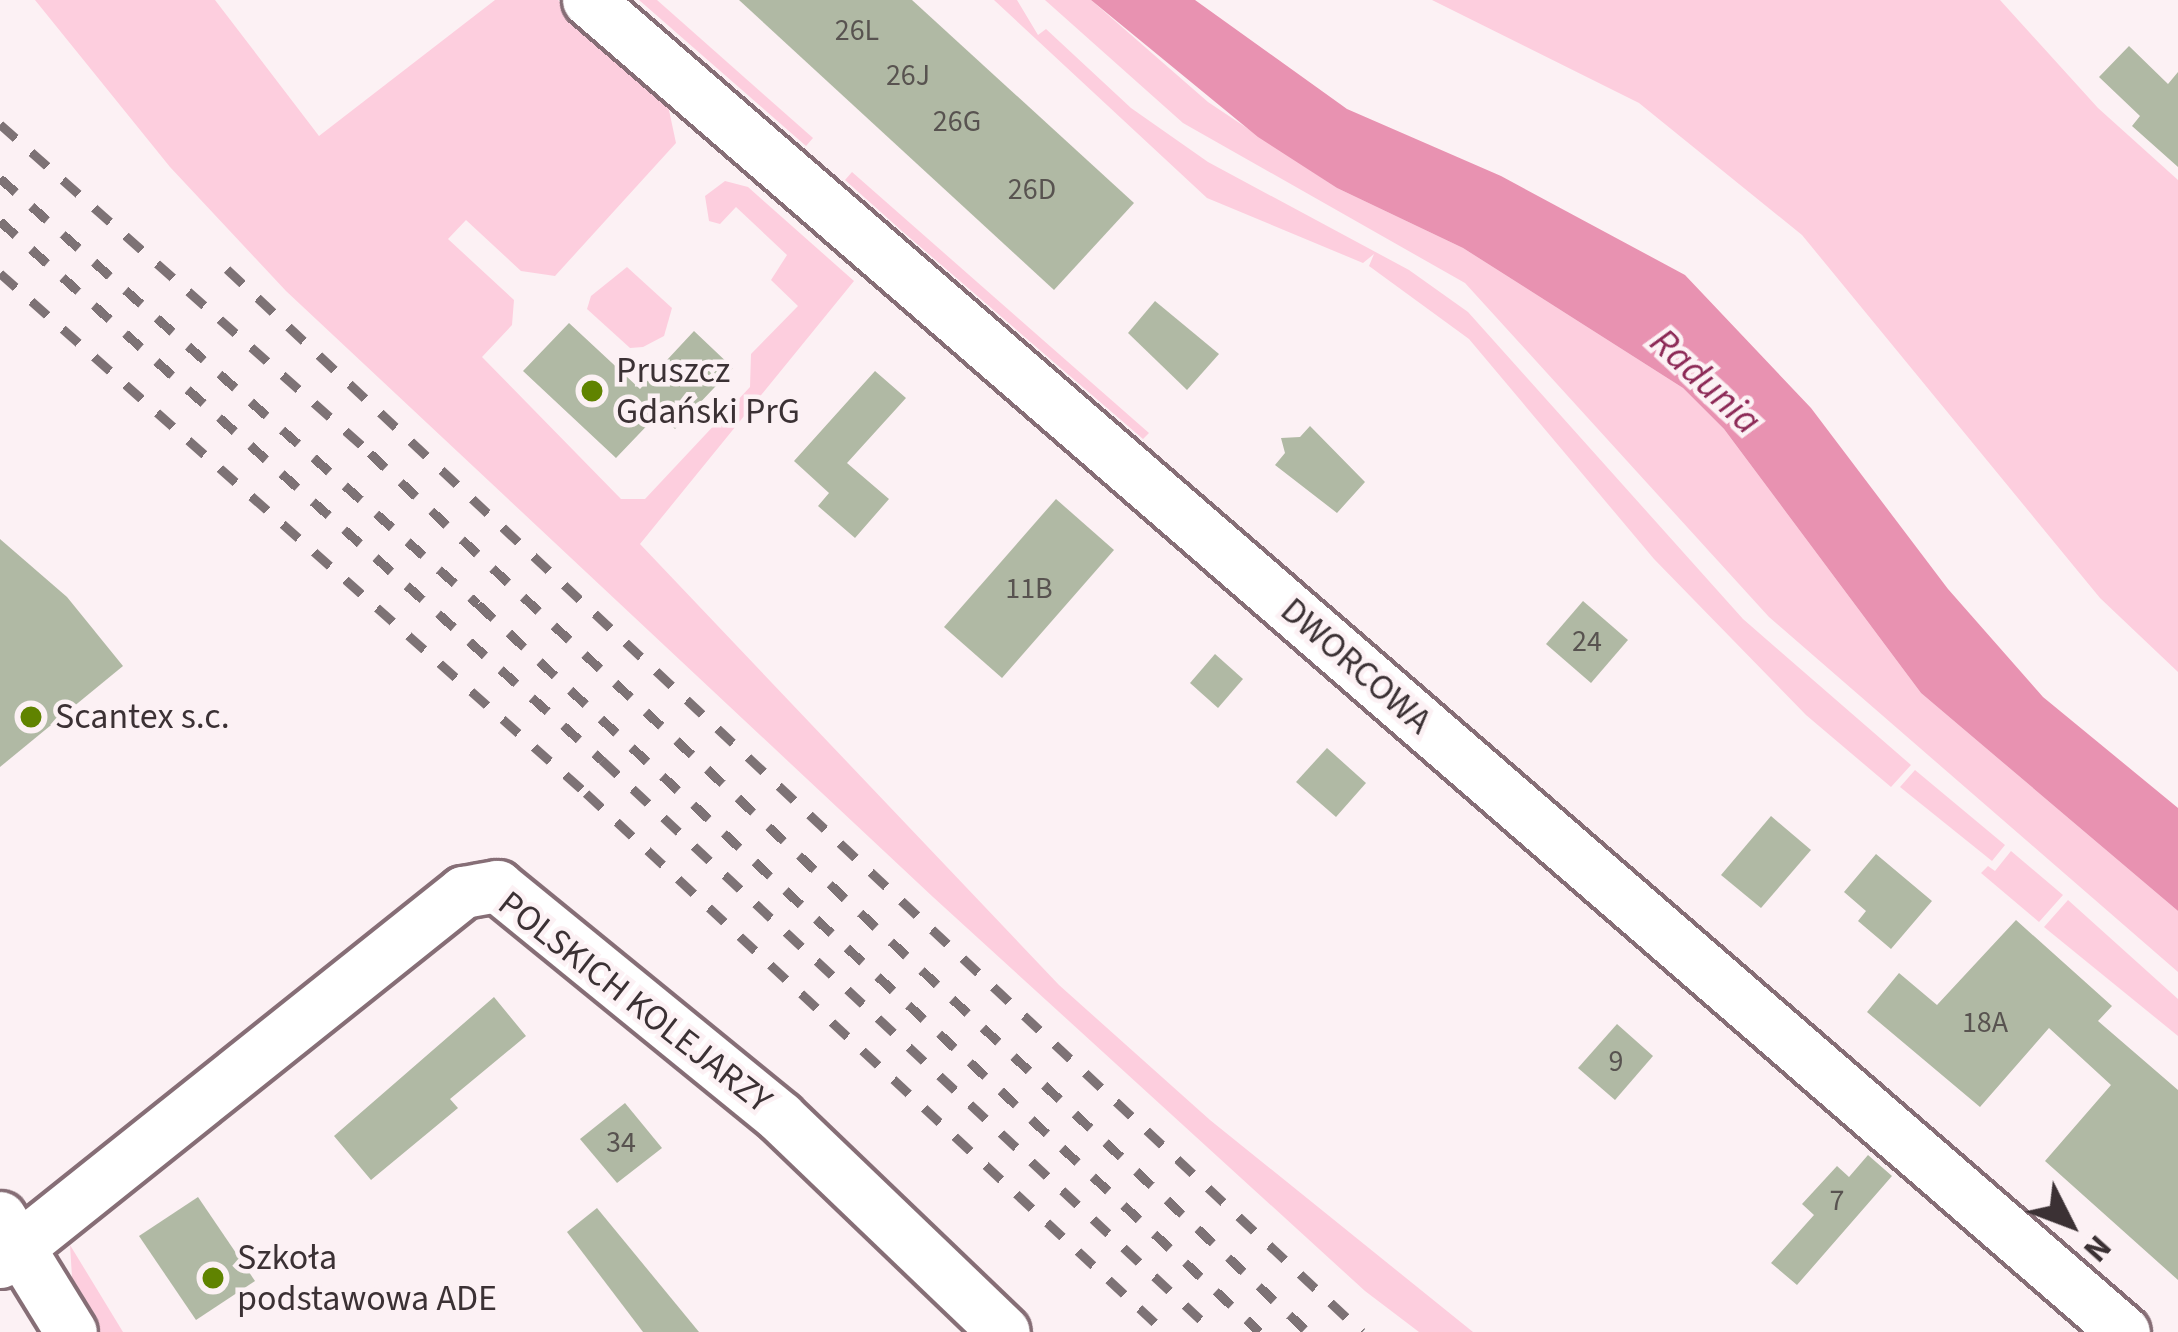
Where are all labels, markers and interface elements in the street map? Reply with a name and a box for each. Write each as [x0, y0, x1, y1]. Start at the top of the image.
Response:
house number: 26L [835, 13, 879, 49]
house number: 26J [886, 58, 930, 94]
house number: 26G [933, 104, 981, 140]
house number: 26D [1008, 172, 1056, 208]
water label: Radunia [1640, 319, 1770, 445]
place label: Pruszcz Gdański PrG [616, 348, 800, 433]
marker: Pruszcz Gdański PrG [579, 378, 605, 404]
house number: 11B [1005, 571, 1053, 607]
street label: DWORCOWA [1272, 589, 1440, 743]
house number: 24 [1572, 624, 1602, 660]
place label: Scantex s.c. [55, 695, 230, 739]
marker: Scantex s.c. [18, 704, 44, 730]
street label: POLSKICH KOLEJARZY [490, 882, 780, 1122]
house number: 18A [1962, 1005, 2008, 1041]
house number: 9 [1609, 1044, 1623, 1080]
house number: 34 [606, 1125, 636, 1161]
north arrow [2010, 1164, 2130, 1284]
house number: 7 [1830, 1183, 1844, 1219]
text: N [2072, 1225, 2122, 1272]
place label: Szkoła podstawowa ADE [237, 1235, 497, 1320]
marker: Szkoła podstawowa ADE [200, 1265, 226, 1291]

